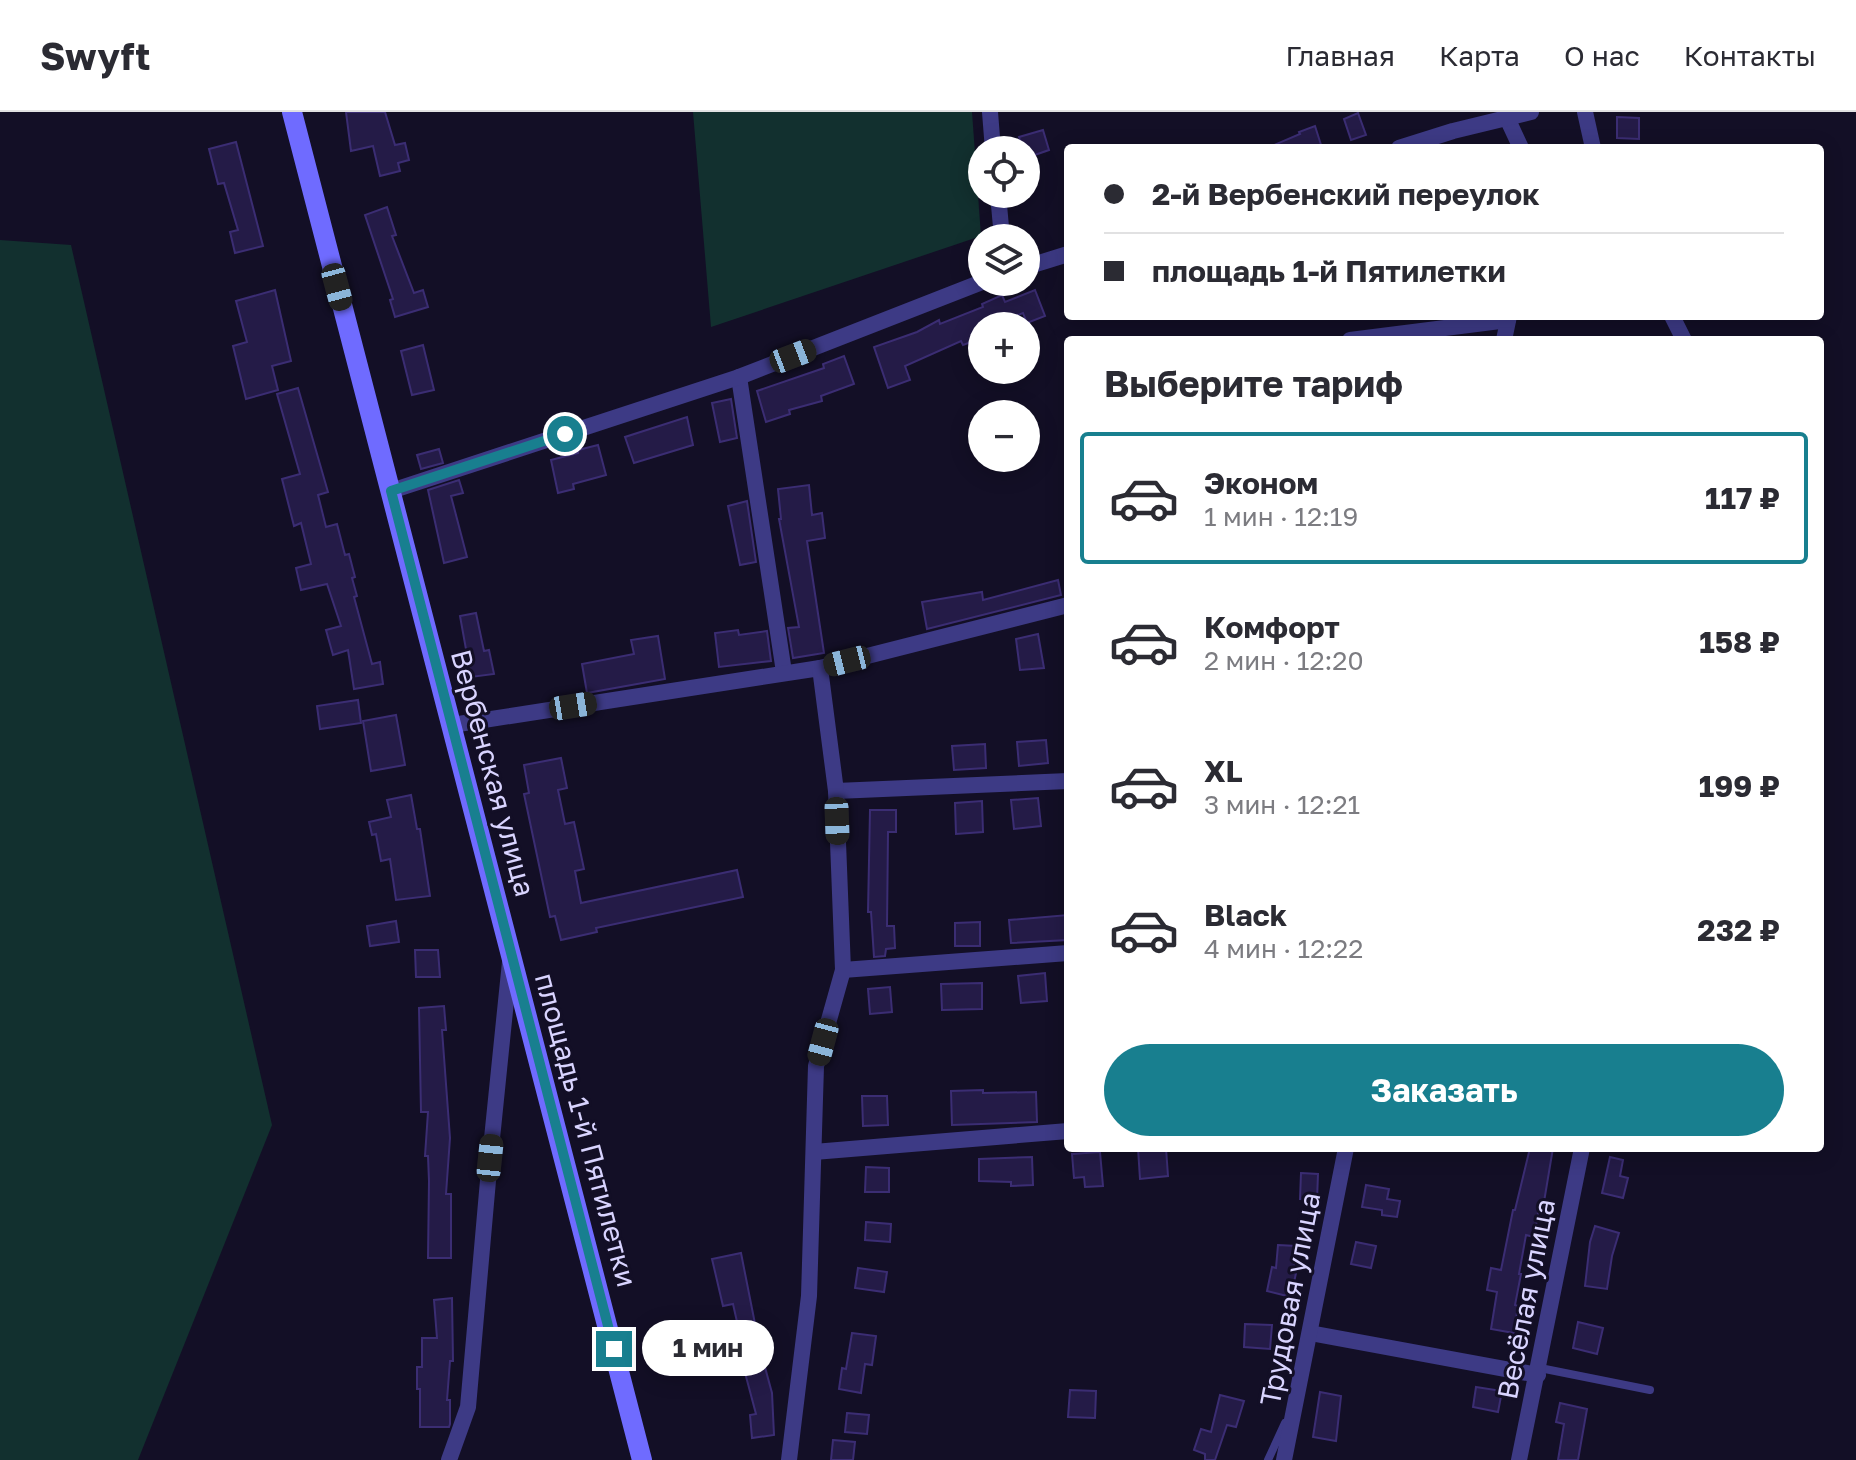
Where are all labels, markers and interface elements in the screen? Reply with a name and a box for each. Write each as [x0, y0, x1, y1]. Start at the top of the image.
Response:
text: Swyft [40, 33, 150, 78]
text: Главная [1285, 39, 1395, 72]
text: Карта [1439, 39, 1520, 72]
text: О нас [1564, 39, 1640, 72]
text: Контакты [1684, 39, 1816, 72]
map controls [968, 136, 1040, 472]
button: locate [968, 136, 1040, 208]
text: 2-й Вербенский переулок [1152, 176, 1540, 212]
button: layers [968, 224, 1040, 296]
text: площадь 1-й Пятилетки [1152, 253, 1506, 289]
car [319, 261, 355, 313]
button: + [968, 312, 1040, 384]
car [766, 336, 820, 376]
text: Выберите тариф [1104, 362, 1403, 405]
button: − [968, 400, 1040, 472]
route start [547, 416, 583, 452]
icon: car [1108, 462, 1180, 534]
text: Эконом [1204, 465, 1318, 501]
text: 117 ₽ [1705, 480, 1780, 516]
text: 1 мин · 12:19 [1204, 501, 1358, 532]
icon: car [1108, 606, 1180, 678]
text: Комфорт [1204, 609, 1340, 645]
text: 158 ₽ [1699, 624, 1780, 660]
car [821, 644, 873, 678]
text: 2 мин · 12:20 [1204, 645, 1364, 676]
street label: Вербенская улица [445, 646, 542, 900]
car [547, 690, 599, 722]
icon: car [1108, 750, 1180, 822]
text: XL [1204, 753, 1243, 789]
text: 199 ₽ [1699, 768, 1780, 804]
text: 3 мин · 12:21 [1204, 789, 1360, 820]
car [824, 797, 850, 845]
icon: car [1108, 894, 1180, 966]
text: Black [1204, 897, 1287, 933]
text: 232 ₽ [1697, 912, 1780, 948]
text: 4 мин · 12:22 [1204, 933, 1363, 964]
street label: площадь 1-й Пятилетки [529, 969, 644, 1290]
car [805, 1016, 841, 1068]
button: Заказать [1104, 1044, 1784, 1136]
car [476, 1133, 504, 1183]
street label: Трудовая улица [1253, 1189, 1326, 1408]
street label: Весёлая улица [1490, 1196, 1561, 1402]
callout: 1 мин [642, 1321, 774, 1377]
route end [596, 1331, 632, 1367]
text: 1 мин [673, 1332, 743, 1363]

